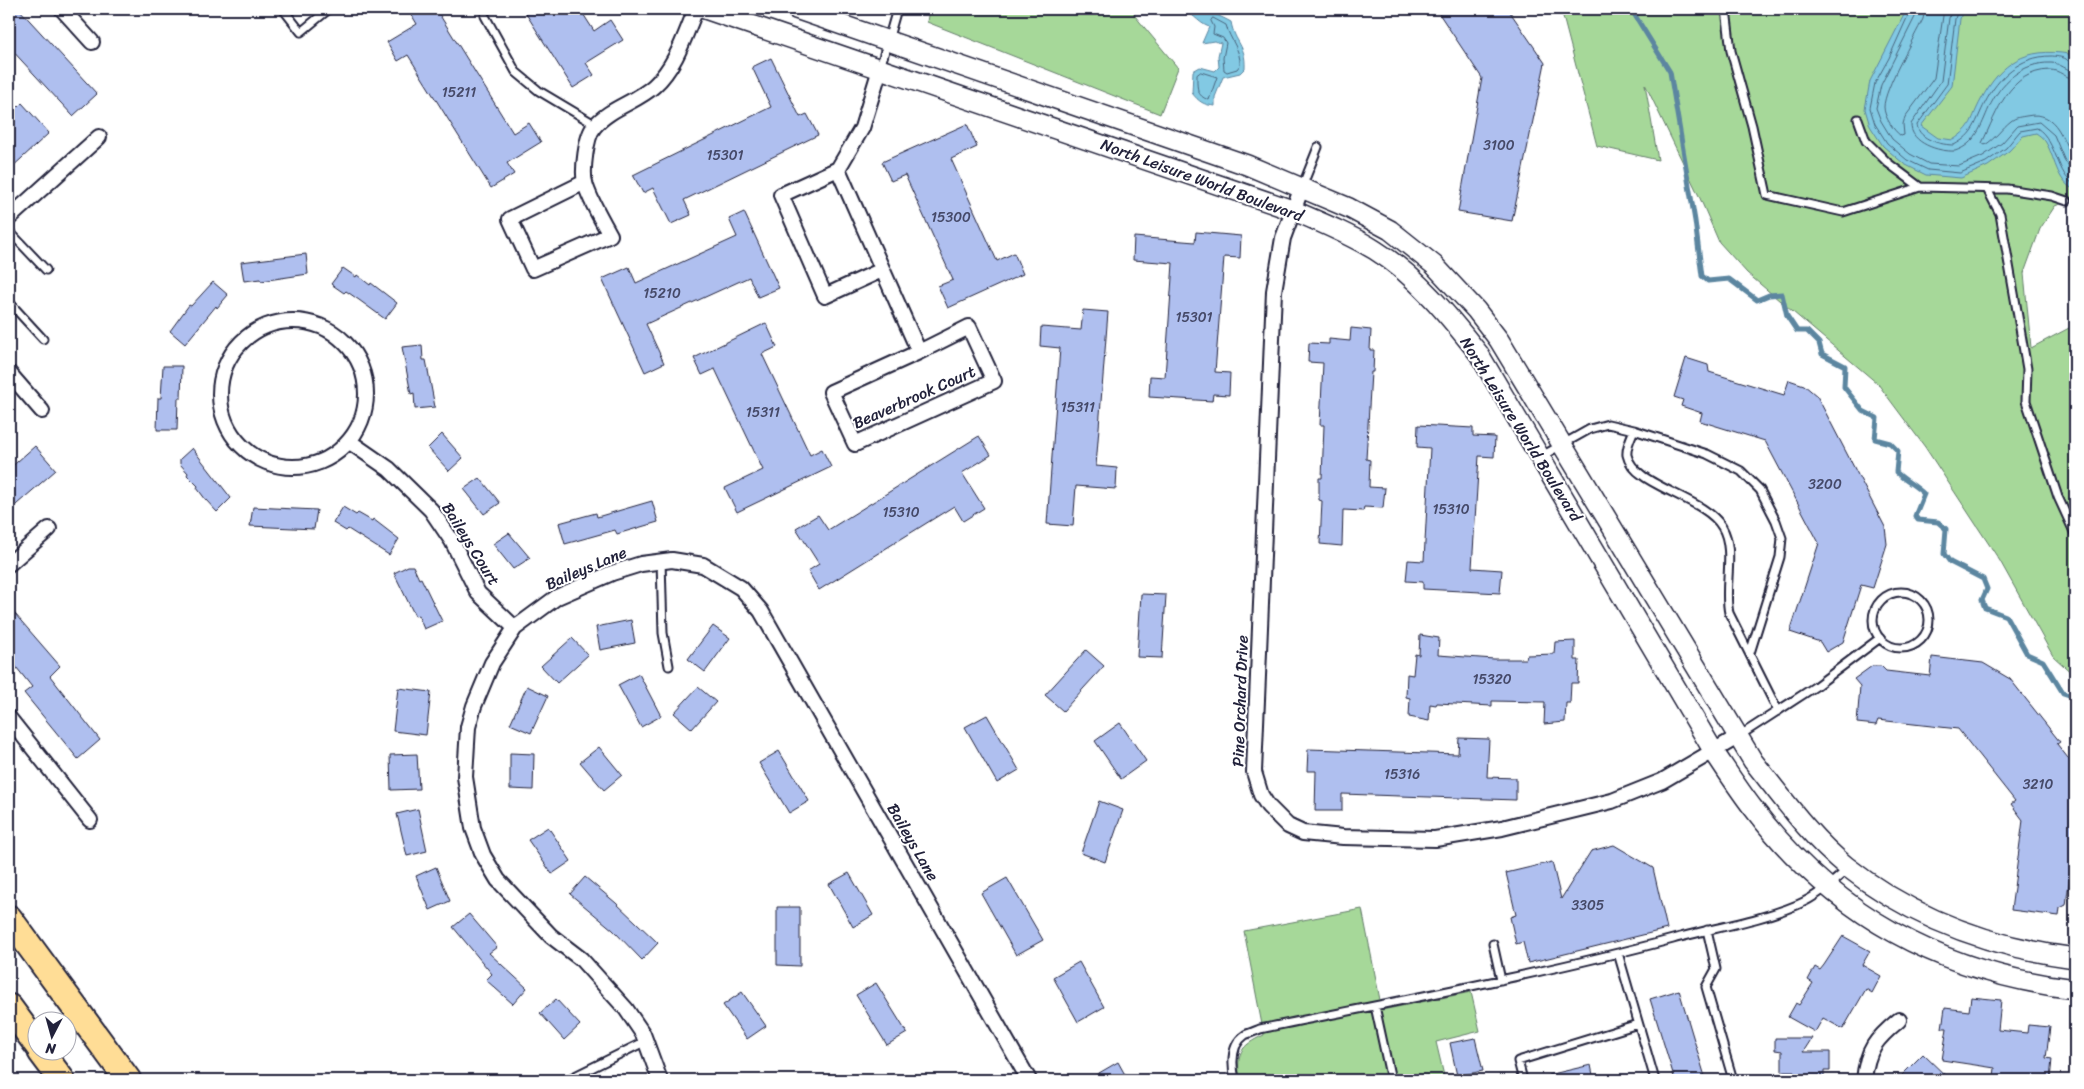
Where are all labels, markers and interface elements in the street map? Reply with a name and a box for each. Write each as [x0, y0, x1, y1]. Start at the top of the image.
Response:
house number: 15211 [442, 80, 476, 105]
street label: North Leisure World Boulevard [1097, 130, 1309, 231]
house number: 3100 [1483, 133, 1515, 158]
house number: 15301 [706, 143, 744, 168]
house number: 15300 [931, 205, 971, 230]
house number: 15210 [643, 281, 681, 306]
house number: 15301 [1175, 305, 1213, 330]
street label: North Leisure World Boulevard [1452, 331, 1591, 529]
street label: Beaverbrook Court [848, 357, 980, 437]
house number: 15311 [1061, 395, 1095, 420]
house number: 15311 [746, 400, 780, 425]
house number: 3200 [1808, 472, 1842, 497]
street label: Baileys Court [434, 496, 508, 592]
house number: 15310 [1432, 497, 1470, 522]
house number: 15310 [882, 500, 920, 525]
street label: Baileys Lane [541, 538, 631, 598]
street label: Pine Orchard Drive [1223, 635, 1257, 767]
house number: 15320 [1472, 667, 1512, 692]
house number: 15316 [1384, 762, 1420, 787]
house number: 3210 [2023, 772, 2053, 797]
street label: Baileys Lane [879, 797, 947, 887]
house number: 3305 [1572, 893, 1605, 918]
north arrow [28, 1012, 78, 1062]
text: N [44, 1035, 58, 1061]

